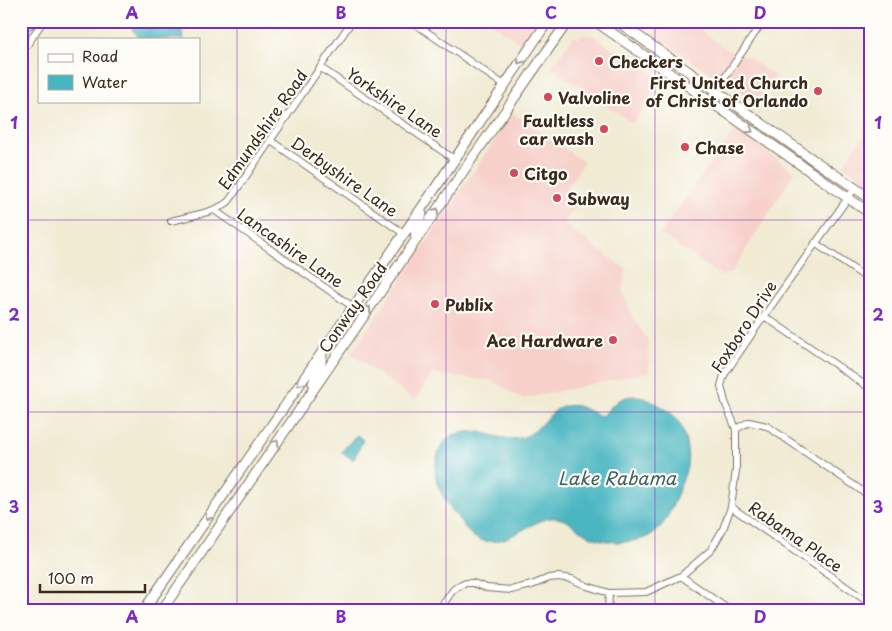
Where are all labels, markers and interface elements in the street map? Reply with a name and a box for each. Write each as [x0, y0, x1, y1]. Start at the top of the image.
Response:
text: A [126, 0, 139, 24]
text: B [336, 0, 347, 24]
text: C [545, 0, 557, 24]
text: D [754, 0, 766, 24]
legend [38, 38, 200, 102]
text: Road [82, 44, 118, 67]
place label: Checkers [609, 49, 683, 73]
marker: Checkers [593, 55, 605, 67]
one-way arrow [517, 56, 526, 65]
street label: Yorkshire Lane [342, 61, 448, 143]
street label: Edmundshire Road [212, 64, 312, 194]
text: Water [82, 70, 127, 93]
place label: First United Church of Christ of Orlando [646, 70, 808, 112]
place label: Valvoline [558, 85, 630, 109]
marker: First United Church of Christ of Orlando [812, 85, 824, 97]
marker: Valvoline [542, 91, 554, 103]
place label: Faultless car wash [520, 108, 594, 150]
text: 1 [10, 110, 18, 134]
text: 1 [874, 110, 882, 134]
marker: Faultless car wash [598, 123, 610, 135]
one-way arrow [744, 124, 754, 133]
street label: Derbyshire Lane [287, 130, 403, 222]
place label: Chase [695, 135, 744, 159]
marker: Chase [679, 141, 691, 153]
place label: Citgo [524, 161, 568, 185]
marker: Citgo [508, 167, 520, 179]
place label: Subway [567, 186, 630, 210]
marker: Subway [551, 192, 563, 204]
street label: Lancashire Lane [233, 201, 349, 293]
one-way arrow [429, 208, 439, 217]
street label: Conway Road [312, 257, 392, 357]
street label: Foxboro Drive [704, 275, 782, 377]
place label: Publix [445, 292, 493, 316]
marker: Publix [429, 298, 441, 310]
text: 2 [8, 302, 20, 326]
text: 2 [872, 302, 884, 326]
one-way arrow [362, 306, 371, 315]
place label: Ace Hardware [486, 328, 603, 352]
marker: Ace Hardware [607, 334, 619, 346]
one-way arrow [297, 377, 306, 387]
one-way arrow [270, 440, 279, 449]
water label: Lake Rabama [558, 464, 677, 491]
text: 3 [9, 494, 19, 518]
text: 3 [873, 494, 883, 518]
street label: Rabama Place [744, 495, 848, 577]
one-way arrow [205, 511, 214, 521]
scale bar [40, 561, 145, 593]
text: 100 m [48, 566, 94, 589]
text: A [126, 604, 139, 628]
text: B [336, 604, 347, 628]
text: C [545, 604, 557, 628]
text: D [754, 604, 766, 628]

